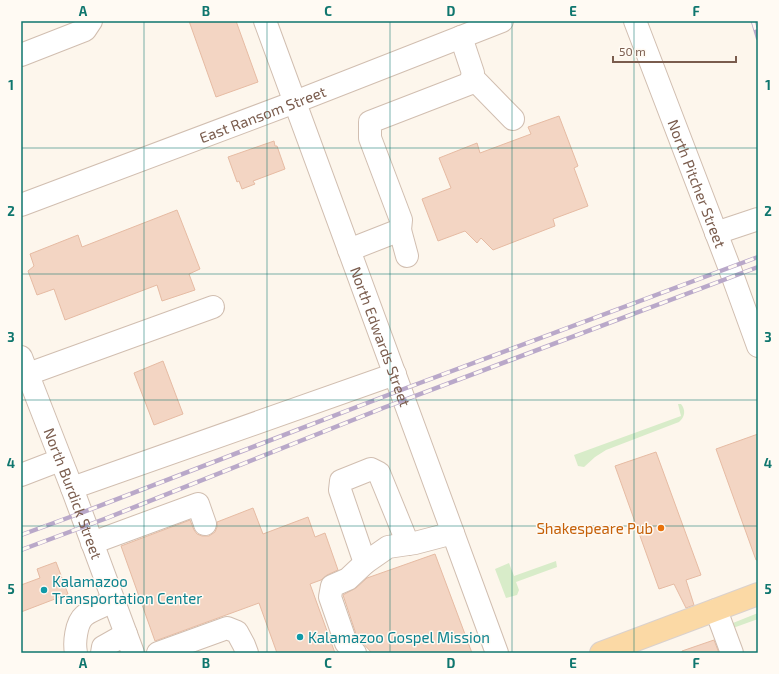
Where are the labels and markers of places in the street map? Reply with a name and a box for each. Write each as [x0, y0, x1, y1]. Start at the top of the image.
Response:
place label: Shakespeare Pub [536, 519, 653, 537]
marker: Shakespeare Pub [656, 523, 666, 533]
place label: Kalamazoo Transportation Center [52, 572, 202, 607]
marker: Kalamazoo Transportation Center [39, 585, 49, 595]
place label: Kalamazoo Gospel Mission [308, 628, 490, 646]
marker: Kalamazoo Gospel Mission [295, 632, 305, 642]

